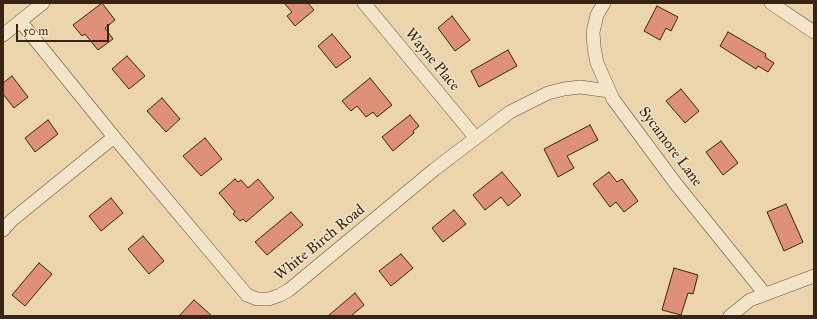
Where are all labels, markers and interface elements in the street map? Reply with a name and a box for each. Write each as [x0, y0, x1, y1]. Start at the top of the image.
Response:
scale bar [18, 16, 111, 42]
text: 50 m [23, 24, 48, 38]
street label: Wayne Place [401, 25, 463, 95]
street label: Sycamore Lane [634, 104, 706, 190]
street label: White Birch Road [271, 201, 369, 285]

